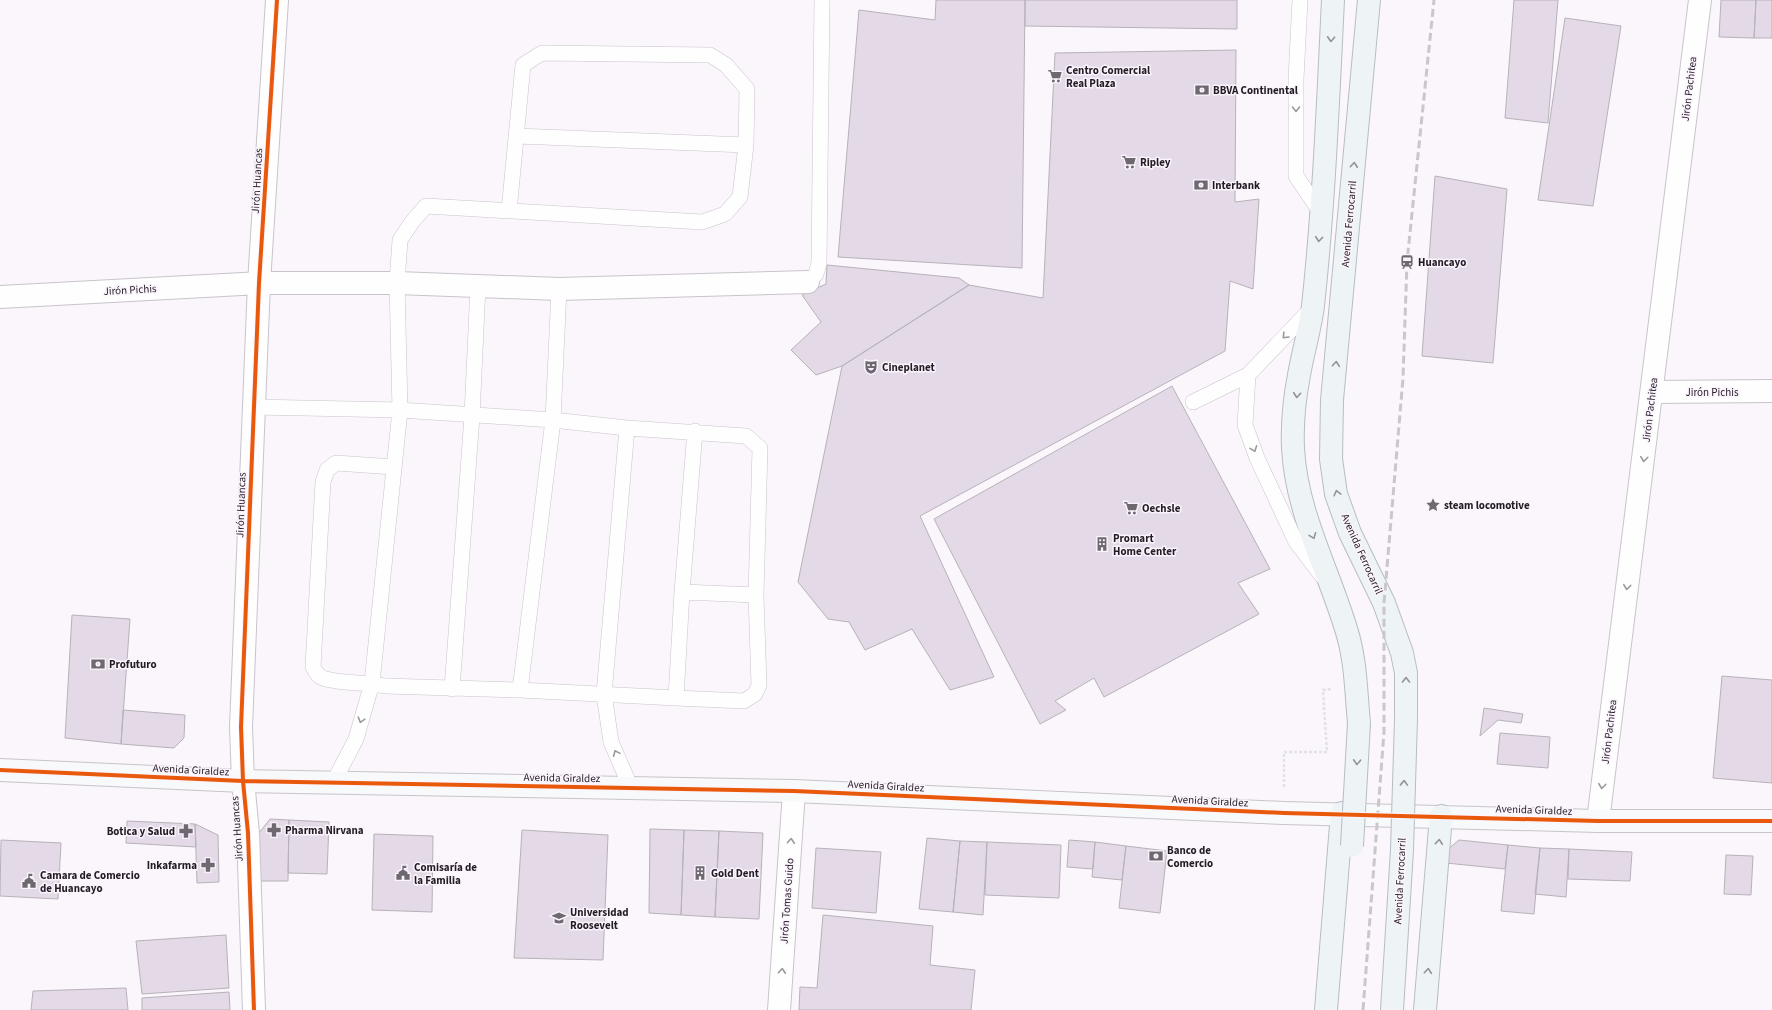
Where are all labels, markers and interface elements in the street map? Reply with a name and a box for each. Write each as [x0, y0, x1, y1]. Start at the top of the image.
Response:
one-way arrow [1327, 36, 1335, 42]
street label: Jirón Pachitea [1678, 56, 1700, 122]
place label: Centro Comercial Real Plaza [1066, 63, 1151, 91]
supermarket icon: Centro Comercial Real Plaza [1047, 68, 1063, 84]
bank icon: BBVA Continental [1194, 82, 1210, 98]
place label: BBVA Continental [1213, 83, 1299, 98]
one-way arrow [1292, 106, 1300, 112]
street label: Jirón Huancas [248, 147, 266, 214]
supermarket icon: Ripley [1121, 154, 1137, 170]
place label: Ripley [1140, 155, 1171, 170]
one-way arrow [1349, 162, 1358, 168]
bank icon: Interbank [1193, 177, 1209, 193]
place label: Interbank [1212, 178, 1260, 193]
street label: Avenida Ferrocarril [1338, 180, 1360, 268]
one-way arrow [1315, 236, 1324, 242]
station icon: Huancayo [1399, 254, 1415, 270]
place label: Huancayo [1418, 255, 1466, 270]
street label: Jirón Pichis [103, 281, 157, 299]
one-way arrow [1282, 331, 1290, 339]
theatre icon: Cineplanet [863, 359, 879, 375]
place label: Cineplanet [882, 360, 936, 375]
one-way arrow [1331, 361, 1340, 367]
street label: Jirón Pachitea [1639, 377, 1661, 443]
street label: Jirón Pichis [1685, 385, 1739, 400]
one-way arrow [1292, 392, 1301, 398]
one-way arrow [1250, 446, 1258, 453]
one-way arrow [1639, 455, 1648, 462]
street label: Jirón Huancas [232, 472, 250, 538]
one-way arrow [1333, 490, 1341, 497]
place icon: steam locomotive [1425, 497, 1441, 513]
place label: steam locomotive [1444, 498, 1530, 513]
supermarket icon: Oechsle [1123, 500, 1139, 516]
place label: Oechsle [1142, 501, 1181, 516]
street label: Avenida Ferrocarril [1337, 511, 1387, 597]
place label: Promart Home Center [1113, 531, 1177, 559]
one-way arrow [1309, 532, 1317, 539]
building icon: Promart Home Center [1094, 536, 1110, 552]
one-way arrow [1623, 584, 1632, 591]
bank icon: Profuturo [90, 656, 106, 672]
place label: Profuturo [109, 657, 157, 672]
one-way arrow [1402, 677, 1410, 683]
street label: Jirón Pachitea [1598, 699, 1620, 765]
one-way arrow [357, 717, 366, 724]
one-way arrow [612, 749, 620, 756]
one-way arrow [1352, 759, 1361, 765]
street label: Avenida Giraldez [152, 761, 230, 780]
street label: Avenida Giraldez [524, 770, 601, 786]
street label: Avenida Giraldez [847, 777, 925, 796]
one-way arrow [1400, 780, 1409, 786]
one-way arrow [1598, 783, 1607, 789]
street label: Avenida Giraldez [1171, 792, 1249, 811]
street label: Jirón Huancas [227, 795, 247, 862]
street label: Avenida Giraldez [1495, 801, 1573, 819]
pharmacy icon: Pharma Nirvana [266, 822, 282, 838]
pharmacy icon: Botica y Salud [178, 823, 194, 839]
place label: Pharma Nirvana [285, 823, 364, 838]
place label: Botica y Salud [107, 824, 175, 839]
street label: Avenida Ferrocarril [1390, 837, 1410, 925]
one-way arrow [786, 838, 795, 844]
one-way arrow [1434, 839, 1443, 845]
place label: Banco de Comercio [1167, 843, 1213, 871]
bank icon: Banco de Comercio [1148, 848, 1164, 864]
pharmacy icon: Inkafarma [200, 857, 216, 873]
place label: Inkafarma [147, 858, 197, 873]
street label: Jirón Tomas Guido [777, 858, 797, 944]
place label: Comisaría de la Familia [414, 860, 477, 888]
public building icon: Comisaría de la Familia [395, 865, 411, 881]
building icon: Gold Dent [692, 865, 708, 881]
place label: Gold Dent [711, 866, 760, 881]
place label: Camara de Comercio de Huancayo [40, 868, 140, 896]
public building icon: Camara de Comercio de Huancayo [21, 873, 37, 889]
place label: Universidad Roosevelt [570, 905, 629, 933]
school or university icon: Universidad Roosevelt [551, 910, 567, 926]
one-way arrow [778, 968, 787, 974]
one-way arrow [1423, 968, 1432, 974]

